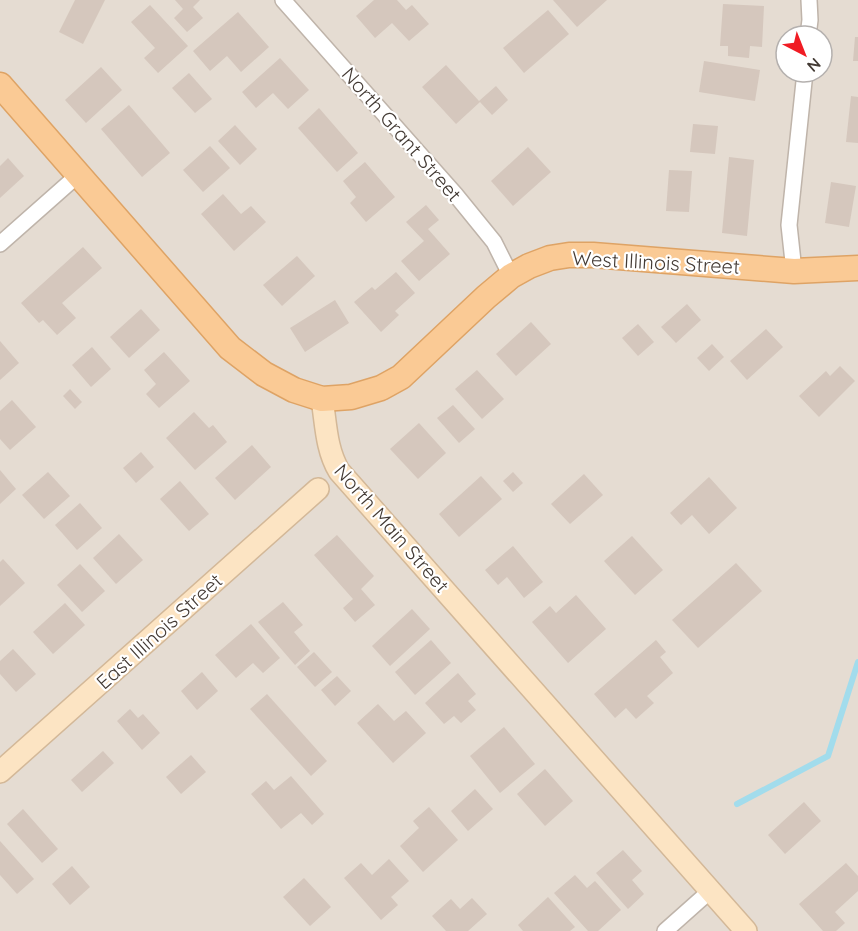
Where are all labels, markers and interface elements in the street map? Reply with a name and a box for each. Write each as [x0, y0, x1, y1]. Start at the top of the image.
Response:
north arrow [774, 24, 834, 84]
text: N [803, 54, 825, 77]
street label: North Grant Street [337, 62, 467, 206]
street label: West Illinois Street [572, 245, 741, 279]
street label: North Main Street [329, 458, 455, 598]
street label: East Illinois Street [91, 568, 227, 694]

